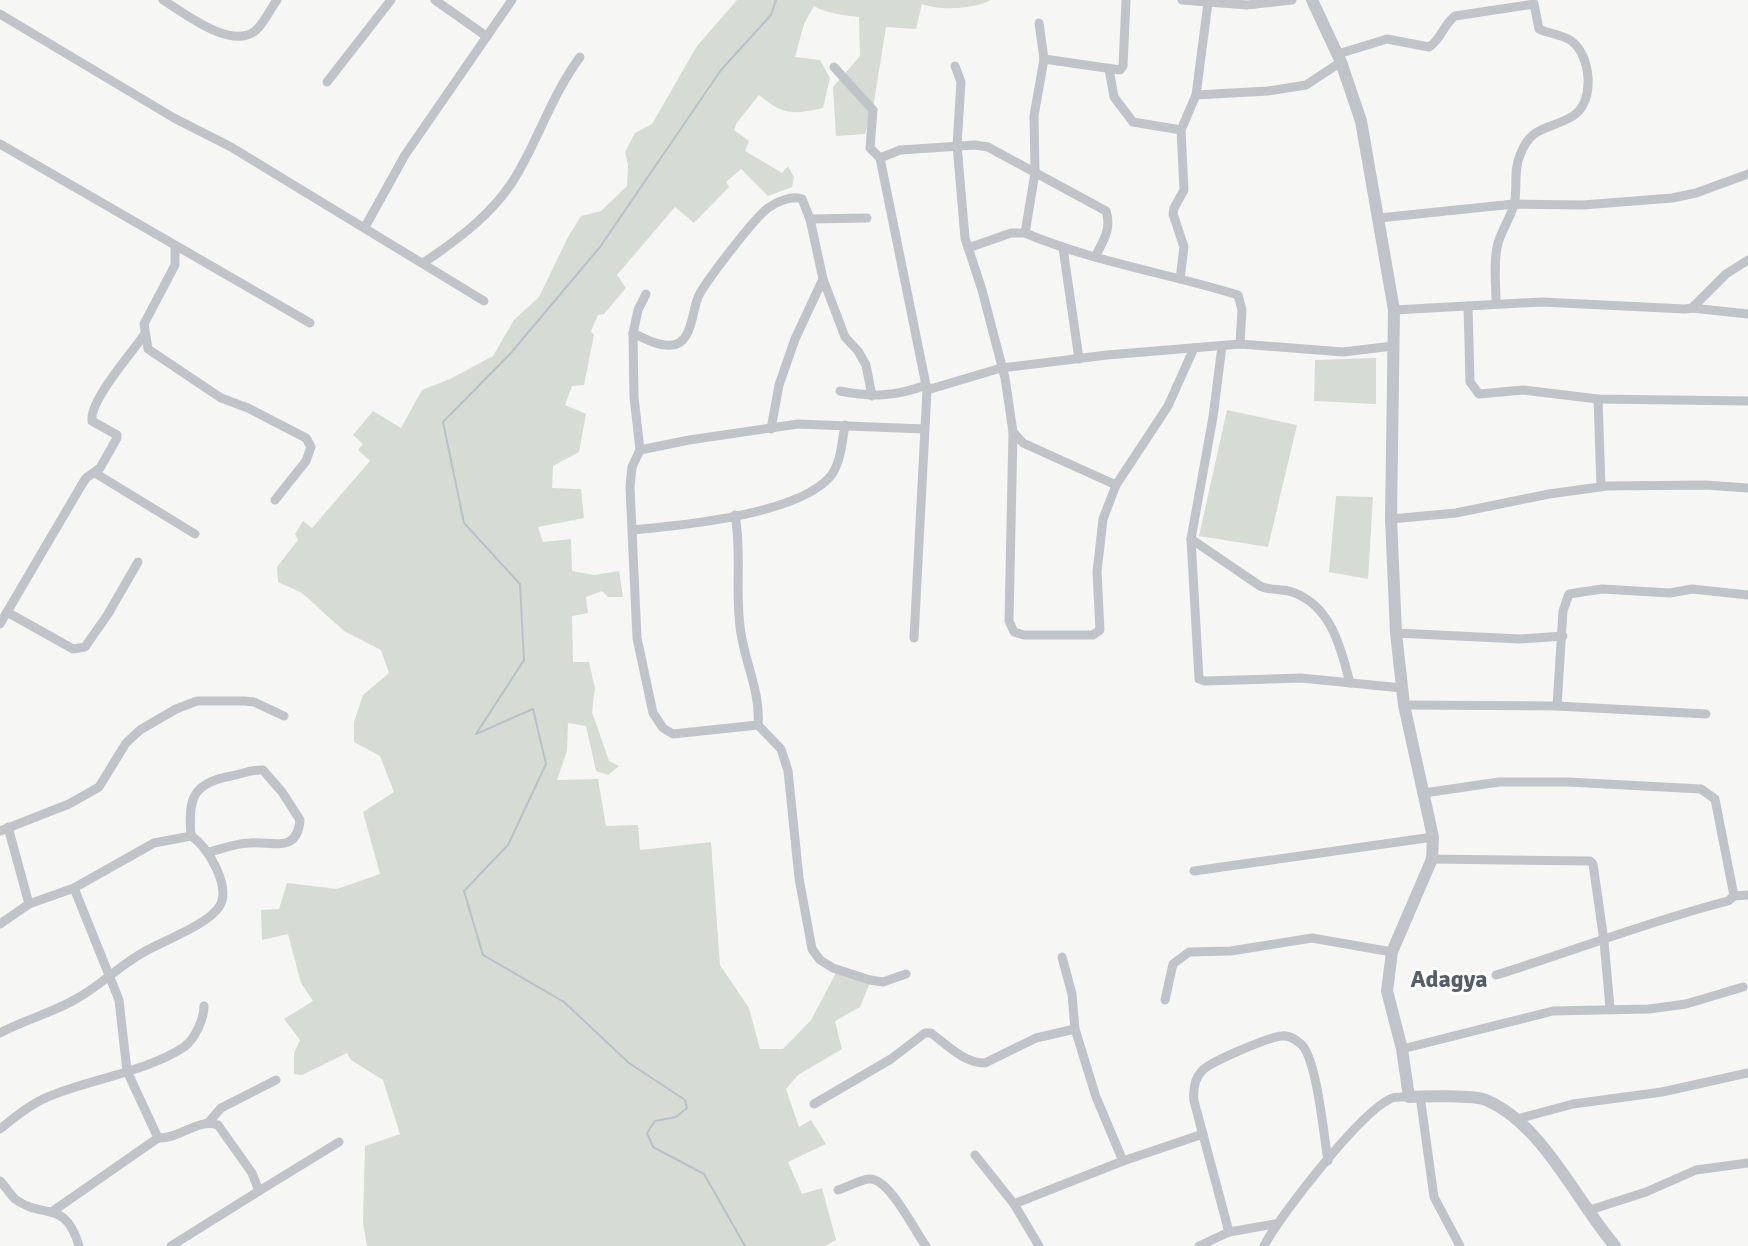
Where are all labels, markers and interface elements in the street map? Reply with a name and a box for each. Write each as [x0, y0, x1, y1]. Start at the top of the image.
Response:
district label: Adagya [1410, 964, 1488, 994]

